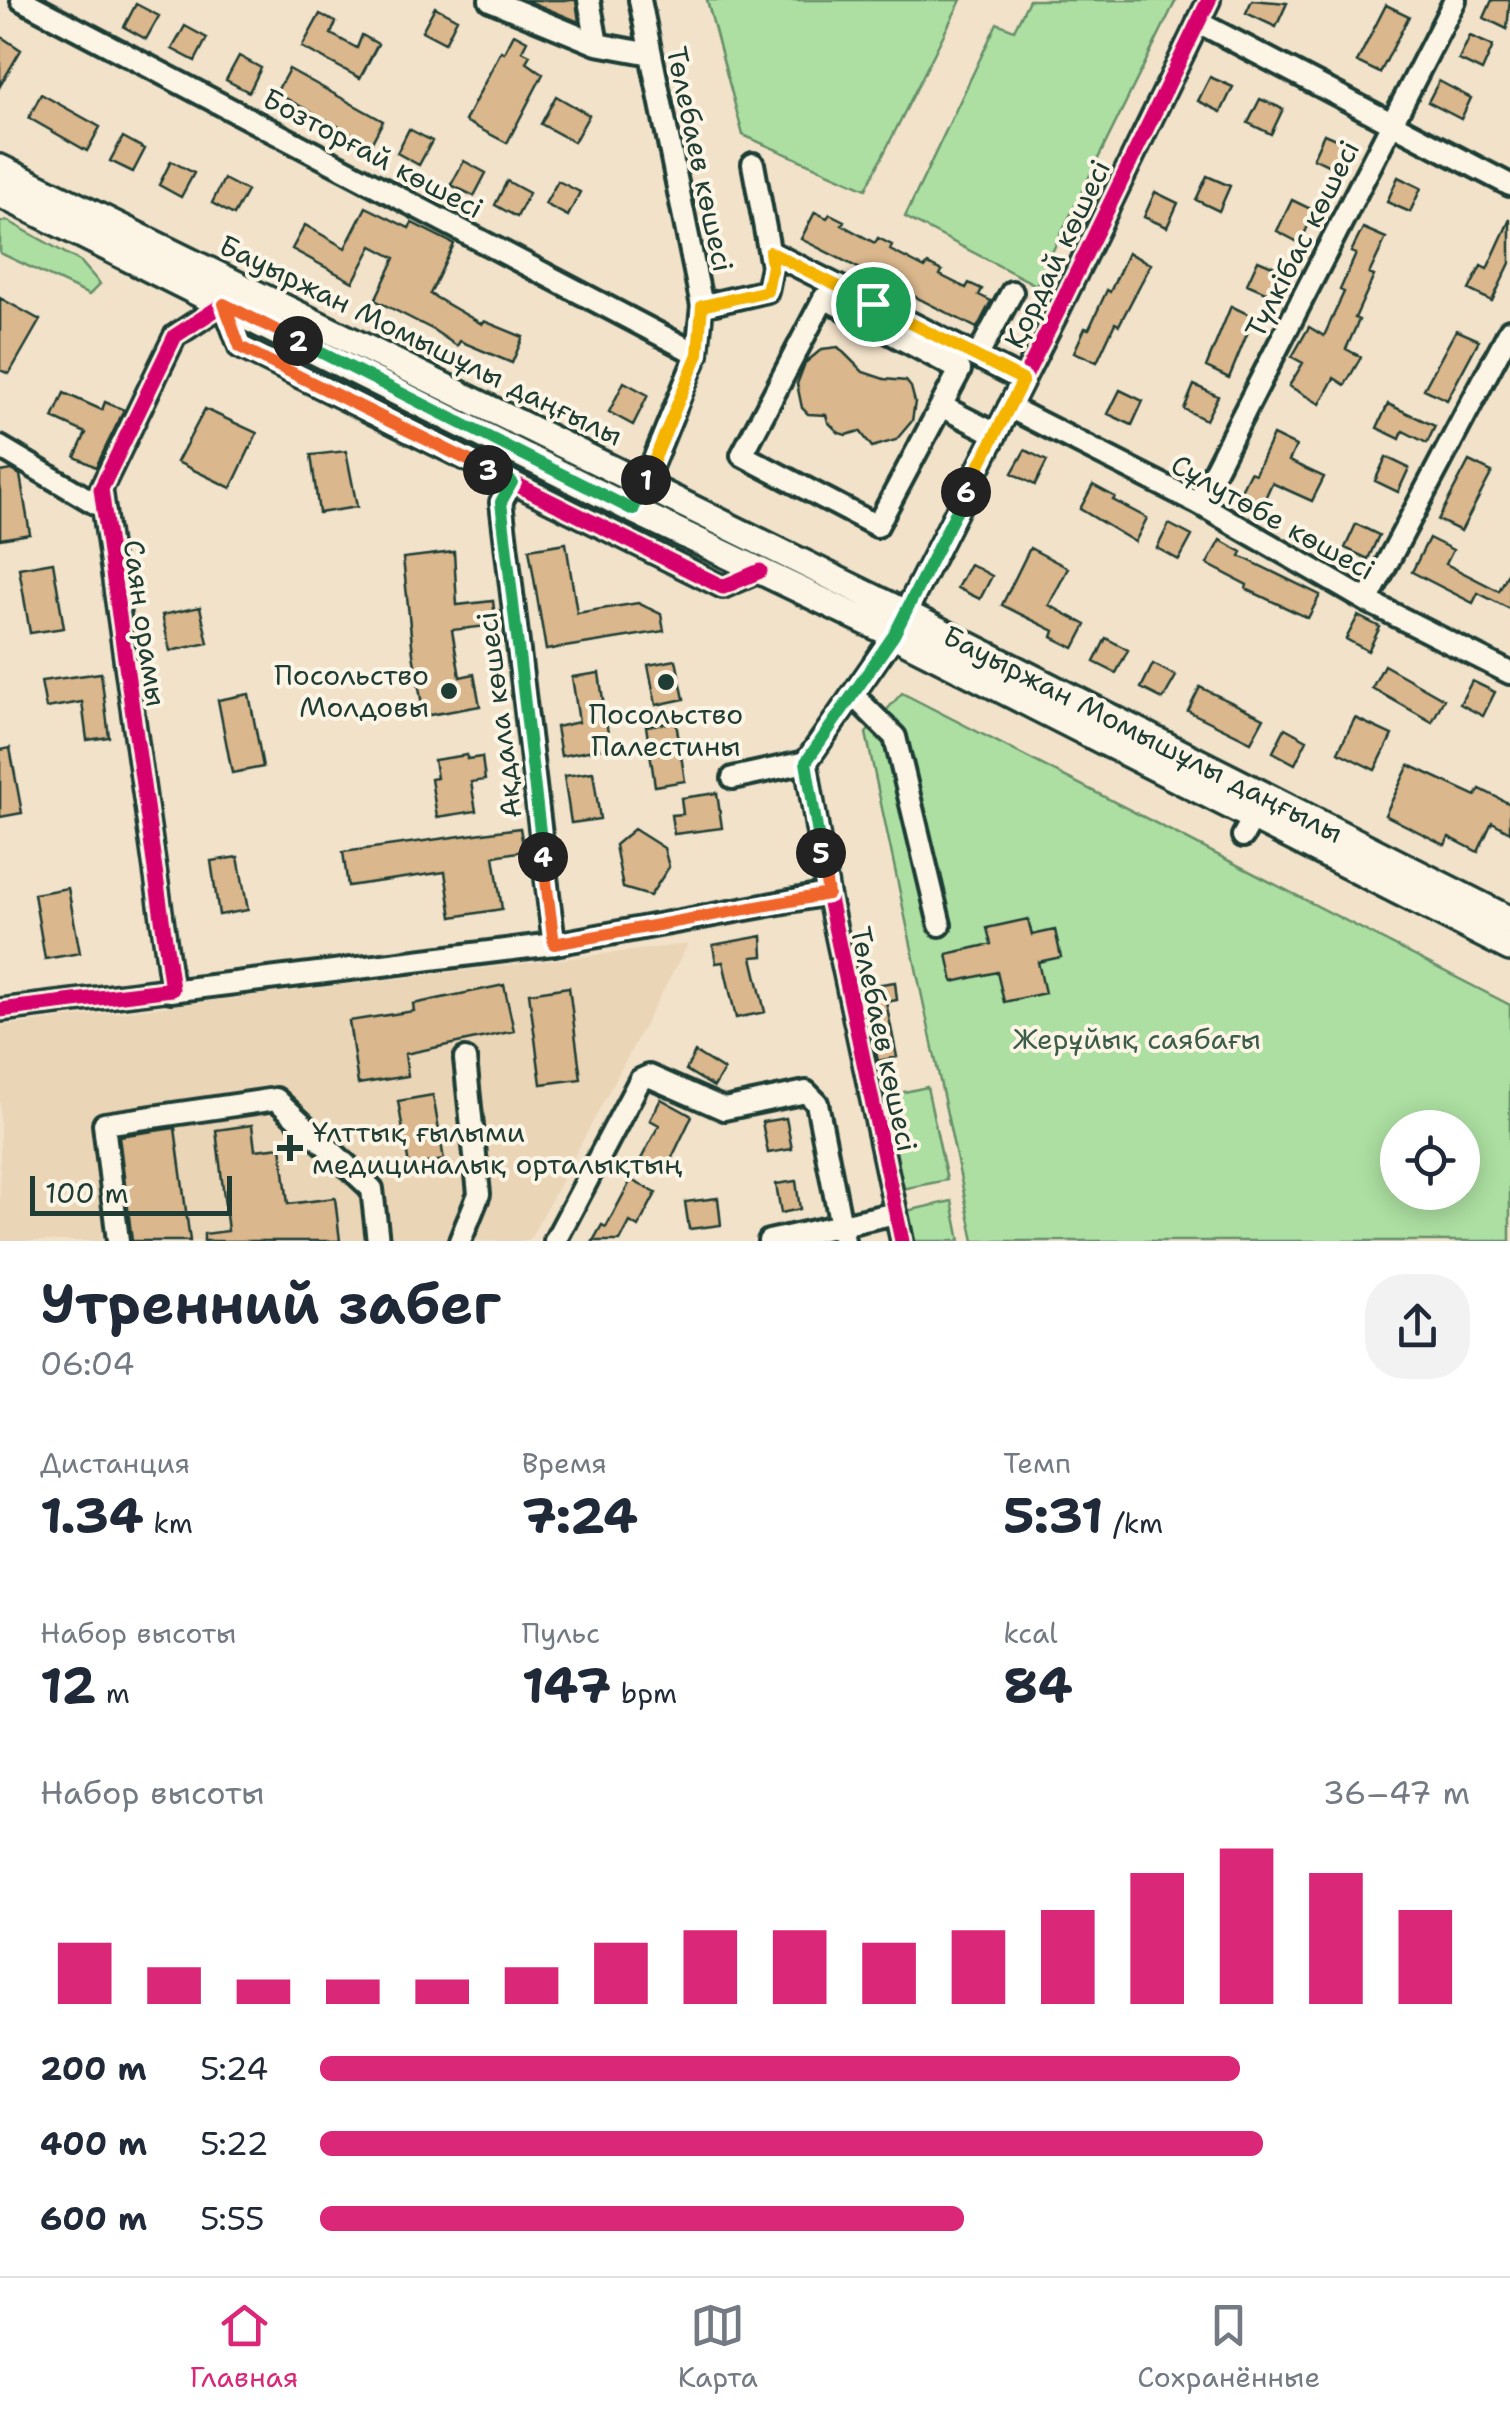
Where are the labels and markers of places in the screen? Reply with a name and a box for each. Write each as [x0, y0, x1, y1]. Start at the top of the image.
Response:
pin [831, 262, 916, 347]
pin: 2 [273, 316, 323, 366]
pin: 3 [463, 445, 513, 495]
pin: 1 [621, 455, 671, 505]
pin: 6 [941, 467, 991, 517]
place label: Посольство Молдовы [274, 656, 429, 726]
marker: Посольство Палестины [655, 671, 677, 693]
marker: Посольство Молдовы [438, 680, 460, 702]
place label: Посольство Палестины [589, 695, 743, 765]
pin: 5 [796, 828, 846, 878]
pin: 4 [518, 832, 568, 882]
place label: Ұлттық ғылыми медициналық орталықтың [312, 1113, 682, 1183]
marker: Ұлттық ғылыми медициналық орталықтың [277, 1135, 303, 1161]

